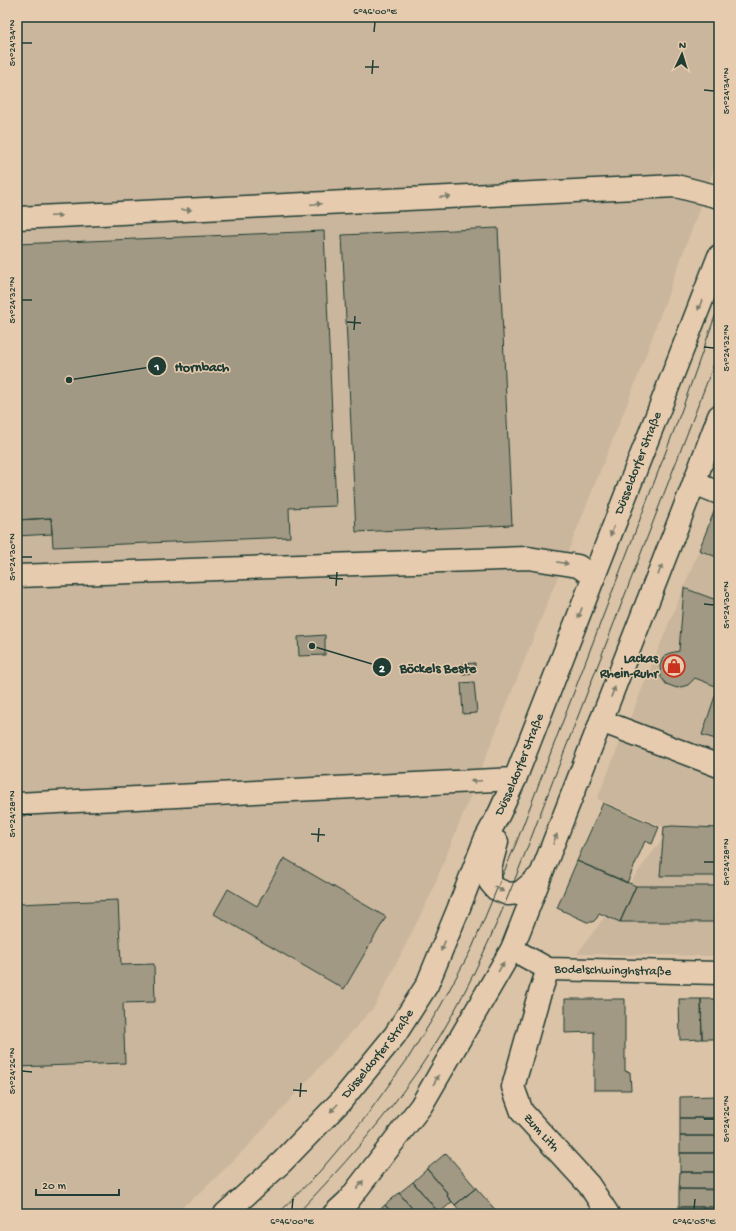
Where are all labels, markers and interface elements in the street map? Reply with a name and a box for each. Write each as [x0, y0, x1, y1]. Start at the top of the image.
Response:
text: 6°46'00"E [353, 6, 398, 18]
text: 51°24'34"N [7, 19, 19, 66]
north arrow [662, 34, 702, 74]
text: N [679, 40, 687, 52]
text: 51°24'34"N [721, 67, 733, 114]
one-way arrow [439, 194, 452, 201]
one-way arrow [310, 200, 322, 207]
one-way arrow [180, 207, 193, 213]
one-way arrow [50, 213, 62, 220]
text: 51°24'32"N [7, 276, 19, 323]
one-way arrow [696, 300, 702, 312]
text: 51°24'32"N [721, 324, 733, 371]
callout: Hornbach [147, 353, 237, 379]
text: Hornbach [175, 360, 230, 377]
text: 1 [154, 361, 160, 375]
street label: Düsseldorfer Straße [611, 409, 665, 517]
one-way arrow [609, 525, 615, 537]
text: 51°24'30"N [7, 533, 19, 581]
one-way arrow [557, 560, 569, 566]
one-way arrow [657, 565, 663, 576]
text: 51°24'30"N [721, 581, 733, 629]
one-way arrow [577, 608, 583, 620]
place label: Lackas Rhein-Ruhr [599, 652, 659, 682]
shop icon: Lackas Rhein-Ruhr [661, 653, 687, 679]
callout: Böckels Beste [372, 654, 485, 680]
text: Böckels Beste [399, 661, 477, 678]
text: 2 [379, 663, 385, 677]
one-way arrow [610, 685, 616, 697]
street label: Düsseldorfer Straße [491, 711, 547, 819]
one-way arrow [470, 778, 482, 785]
text: 51°24'28"N [7, 790, 19, 838]
one-way arrow [553, 832, 559, 844]
text: 51°24'28"N [721, 838, 733, 886]
one-way arrow [493, 886, 505, 893]
one-way arrow [440, 940, 446, 951]
one-way arrow [498, 962, 505, 973]
street label: Bodelschwinghstraße [553, 962, 672, 979]
street label: Düsseldorfer Straße [338, 1006, 417, 1102]
text: 51°24'26"N [7, 1047, 19, 1094]
one-way arrow [432, 1074, 439, 1086]
text: 51°24'26"N [721, 1095, 733, 1142]
one-way arrow [329, 1103, 339, 1113]
street label: Zum Lith [520, 1111, 562, 1155]
scale bar [36, 1171, 119, 1197]
text: 20 m [42, 1180, 67, 1194]
one-way arrow [356, 1180, 364, 1191]
text: 6°46'00"E [270, 1216, 315, 1228]
text: 6°46'05"E [672, 1216, 716, 1228]

